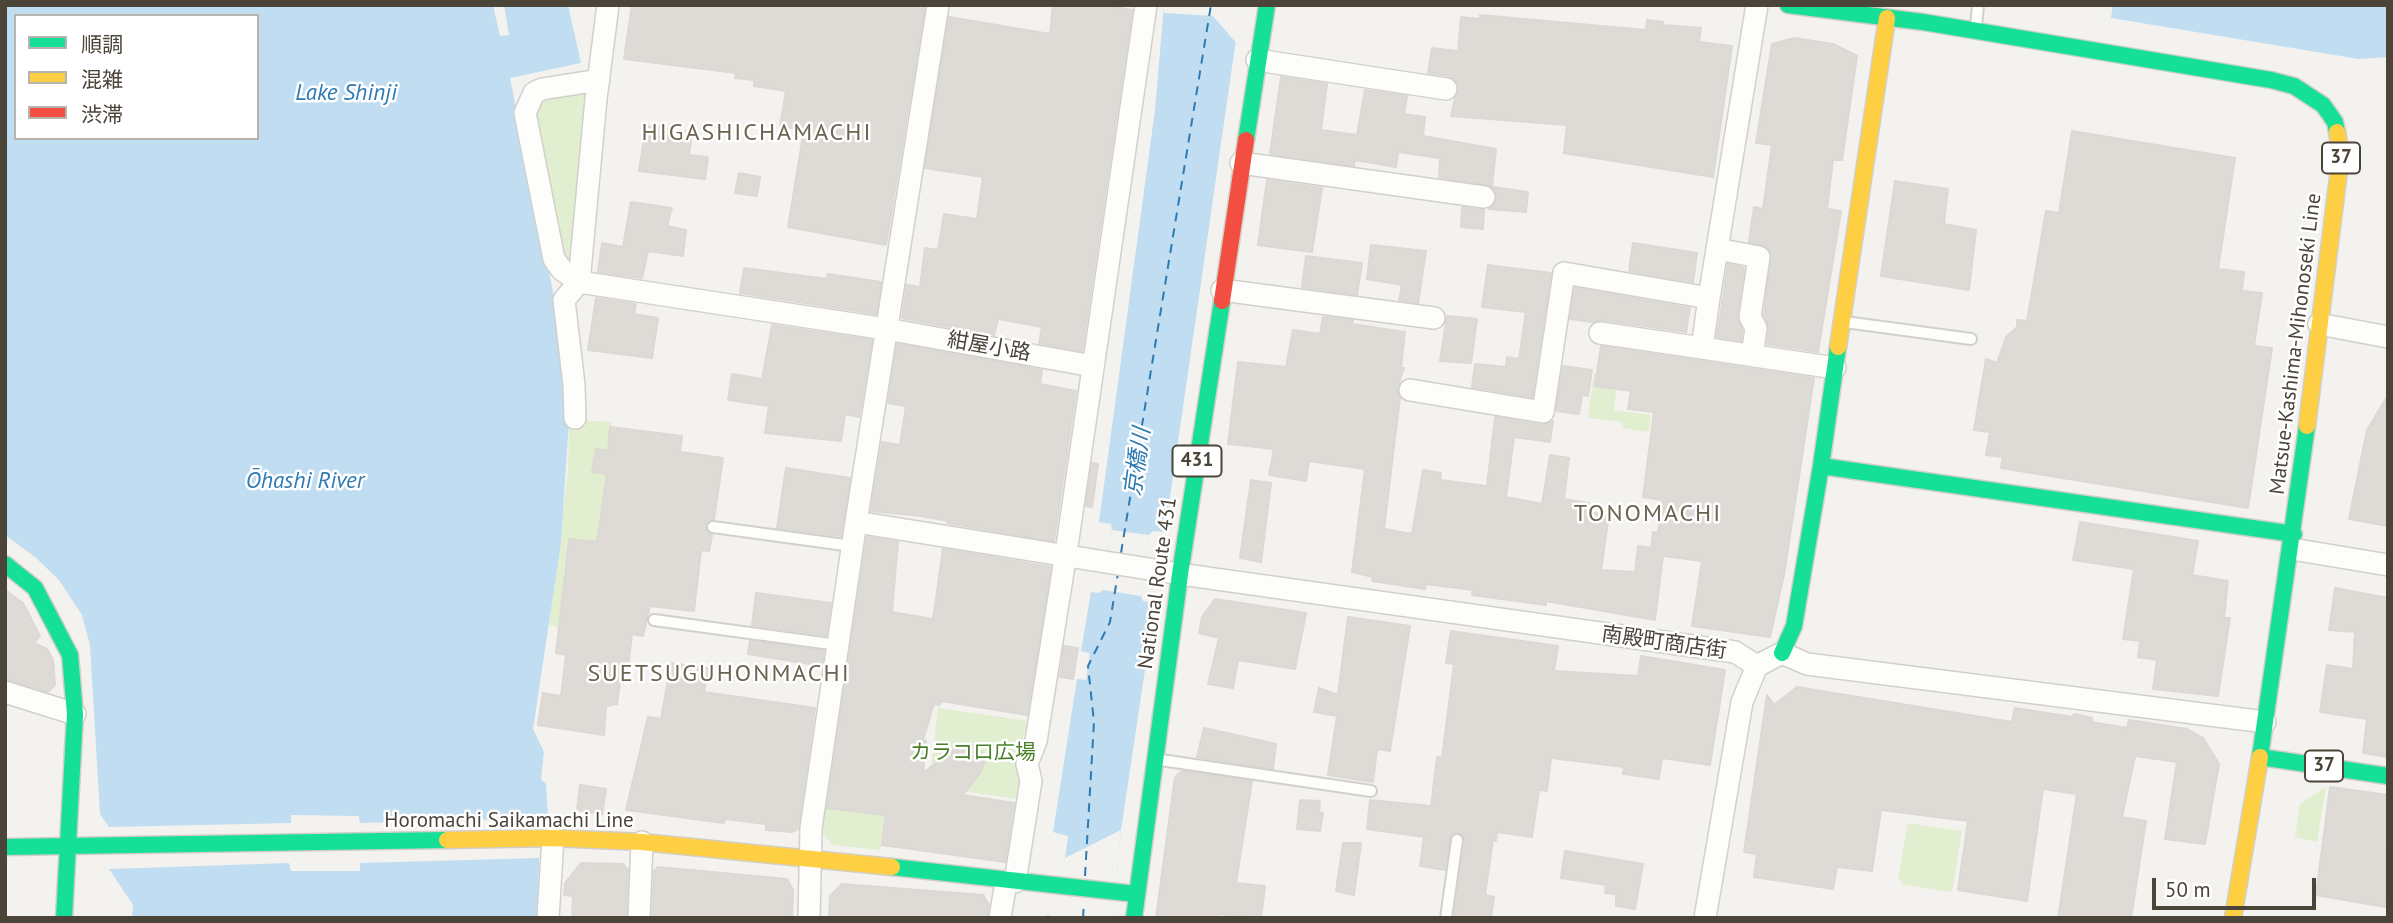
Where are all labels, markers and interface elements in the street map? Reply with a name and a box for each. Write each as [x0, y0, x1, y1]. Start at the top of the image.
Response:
legend [14, 14, 259, 140]
text: 順調 [81, 31, 123, 58]
text: 混雑 [81, 66, 123, 93]
water label: Lake Shinji [295, 79, 397, 107]
text: 渋滞 [81, 101, 123, 128]
district label: HIGASHICHAMACHI [643, 119, 871, 147]
road number: 37 [2322, 142, 2360, 174]
street label: Matsue-Kashima-Mihonoseki Line [2265, 192, 2327, 496]
street label: 紺屋小路 [945, 327, 1033, 367]
water label: 京橋川 [1120, 426, 1156, 498]
road number: 431 [1172, 446, 1222, 476]
water label: Ōhashi River [246, 467, 364, 495]
street label: National Route 431 [1133, 495, 1183, 671]
district label: TONOMACHI [1575, 500, 1721, 528]
street label: 南殿町商店街 [1600, 622, 1728, 664]
district label: SUETSUGUHONMACHI [589, 660, 849, 688]
park label: カラコロ広場 [910, 740, 1036, 766]
road number: 37 [2305, 750, 2343, 782]
street label: Horomachi Saikamachi Line [384, 808, 634, 834]
scale bar [2155, 864, 2320, 908]
text: 50 m [2165, 876, 2211, 903]

